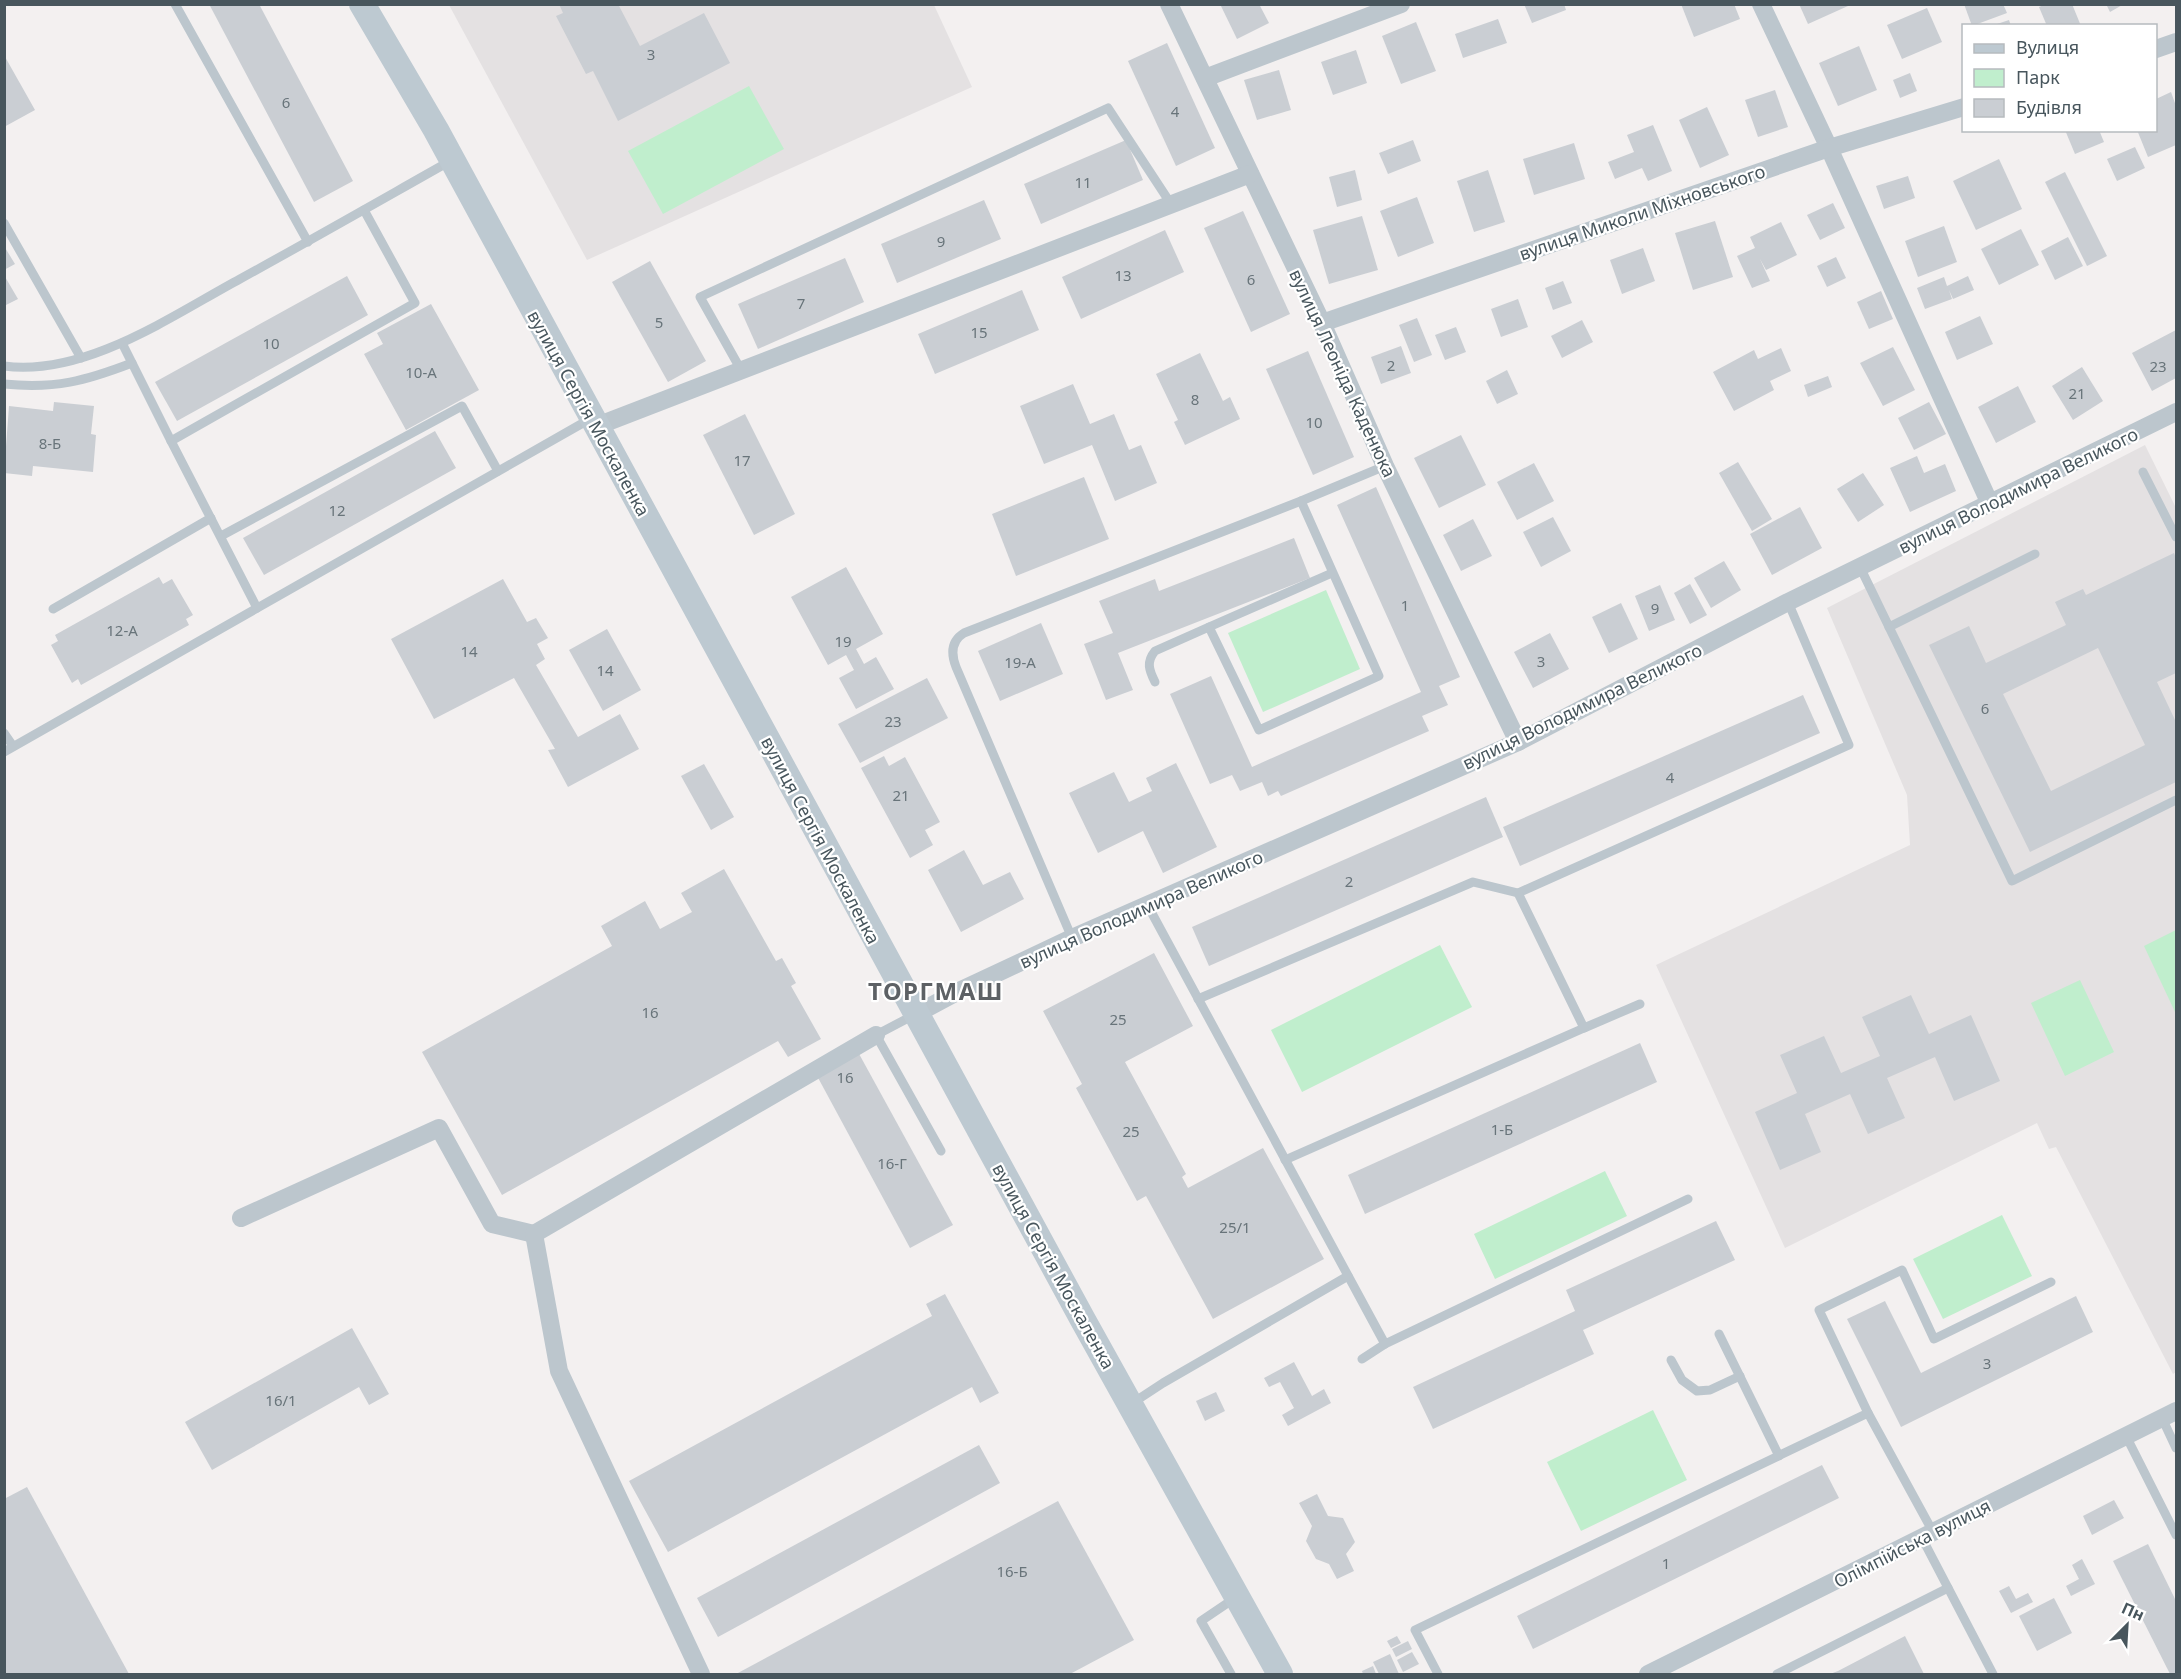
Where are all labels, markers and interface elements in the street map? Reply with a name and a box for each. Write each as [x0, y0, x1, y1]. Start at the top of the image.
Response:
legend [1962, 24, 2157, 132]
text: Вулиця [2016, 35, 2079, 59]
house number: 3 [647, 44, 655, 64]
text: Парк [2016, 65, 2060, 89]
house number: 6 [282, 92, 290, 112]
text: Будівля [2016, 95, 2082, 119]
house number: 4 [1171, 101, 1180, 121]
street label: вулиця Миколи Міхновського [1516, 159, 1768, 265]
house number: 11 [1074, 172, 1092, 192]
house number: 9 [937, 231, 945, 251]
house number: 13 [1114, 265, 1132, 285]
street label: вулиця Леоніда Каденюка [1284, 265, 1402, 481]
house number: 6 [1247, 269, 1255, 289]
house number: 7 [797, 293, 805, 313]
street label: вулиця Сергія Москаленка [522, 306, 656, 520]
house number: 5 [655, 312, 663, 332]
house number: 15 [970, 322, 988, 342]
house number: 10 [262, 333, 280, 353]
house number: 2 [1387, 355, 1395, 375]
house number: 23 [2149, 356, 2167, 376]
house number: 10-А [405, 362, 437, 382]
house number: 21 [2068, 383, 2086, 403]
house number: 8 [1191, 389, 1199, 409]
house number: 10 [1305, 412, 1323, 432]
street label: вулиця Володимира Великого [1894, 421, 2142, 559]
house number: 8-Б [39, 433, 61, 453]
house number: 17 [733, 450, 751, 470]
house number: 12 [328, 500, 346, 520]
house number: 1 [1401, 595, 1409, 615]
house number: 9 [1651, 598, 1659, 618]
house number: 12-А [106, 620, 138, 640]
house number: 19 [834, 631, 852, 651]
street label: вулиця Володимира Великого [1458, 637, 1706, 775]
house number: 14 [460, 641, 478, 661]
house number: 3 [1537, 651, 1545, 671]
house number: 19-А [1004, 652, 1036, 672]
house number: 14 [596, 660, 614, 680]
house number: 6 [1981, 698, 1989, 718]
house number: 23 [884, 711, 902, 731]
street label: вулиця Сергія Москаленка [756, 732, 886, 948]
house number: 4 [1666, 767, 1675, 787]
house number: 21 [892, 785, 910, 805]
street label: вулиця Володимира Великого [1016, 844, 1266, 974]
house number: 2 [1345, 871, 1353, 891]
district label: ТОРГМАШ [868, 974, 1004, 1007]
house number: 16 [641, 1002, 659, 1022]
house number: 25 [1109, 1009, 1127, 1029]
house number: 16 [836, 1067, 854, 1087]
house number: 1-Б [1491, 1119, 1513, 1139]
house number: 25 [1122, 1121, 1140, 1141]
house number: 16-Г [877, 1153, 907, 1173]
street label: вулиця Сергія Москаленка [987, 1159, 1121, 1373]
house number: 25/1 [1219, 1217, 1251, 1237]
house number: 3 [1983, 1353, 1991, 1373]
house number: 16/1 [265, 1390, 297, 1410]
street label: Олімпійська вулиця [1829, 1493, 1995, 1593]
house number: 1 [1662, 1553, 1670, 1573]
house number: 16-Б [996, 1561, 1028, 1581]
north arrow [2097, 1595, 2157, 1655]
text: Пн [2118, 1597, 2148, 1626]

